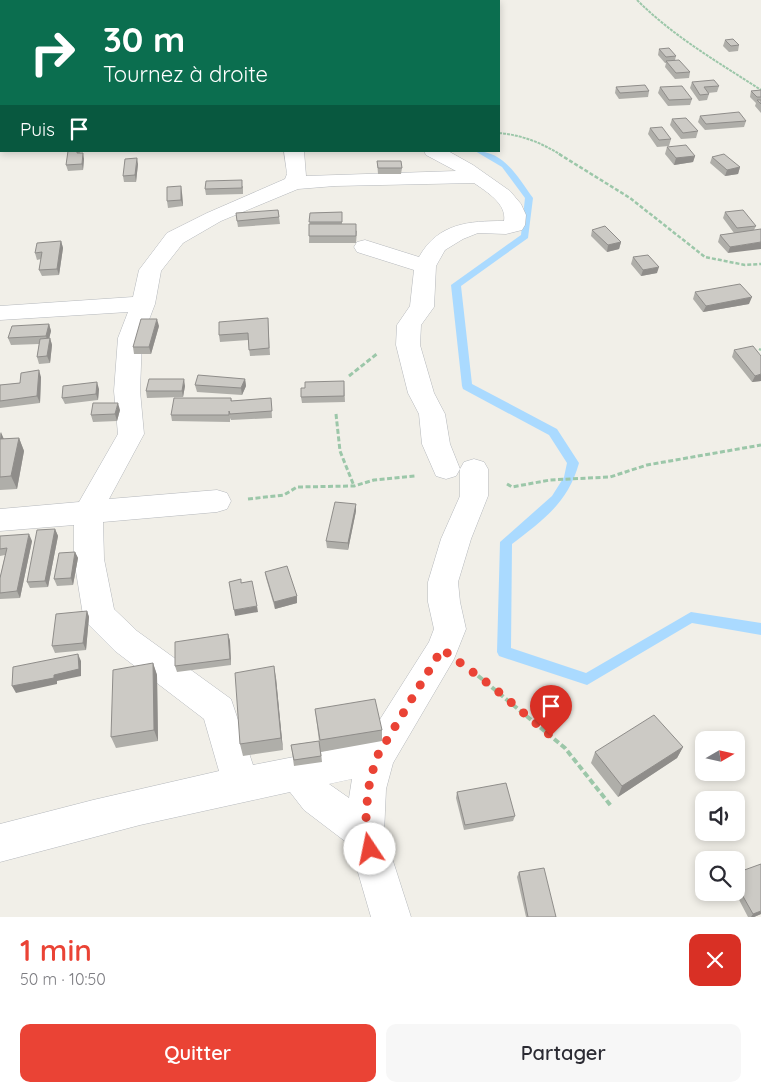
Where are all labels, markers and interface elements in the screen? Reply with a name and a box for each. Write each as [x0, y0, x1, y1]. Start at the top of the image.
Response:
text: 30 m [103, 17, 185, 61]
icon: right [20, 20, 85, 85]
text: Tournez à droite [103, 60, 268, 88]
icon: arrive [65, 115, 93, 143]
text: Puis [20, 117, 55, 141]
pin [530, 685, 572, 736]
icon: arrive [537, 692, 565, 720]
north arrow [695, 731, 745, 781]
map controls [695, 731, 745, 901]
button: sound [695, 791, 745, 841]
position arrow [343, 822, 395, 874]
button: search [695, 851, 745, 901]
text: 1 min [20, 931, 92, 969]
button: close [689, 934, 741, 986]
text: 50 m · 10:50 [20, 969, 106, 989]
button: Quitter [20, 1024, 376, 1082]
button: Partager [386, 1024, 741, 1082]

